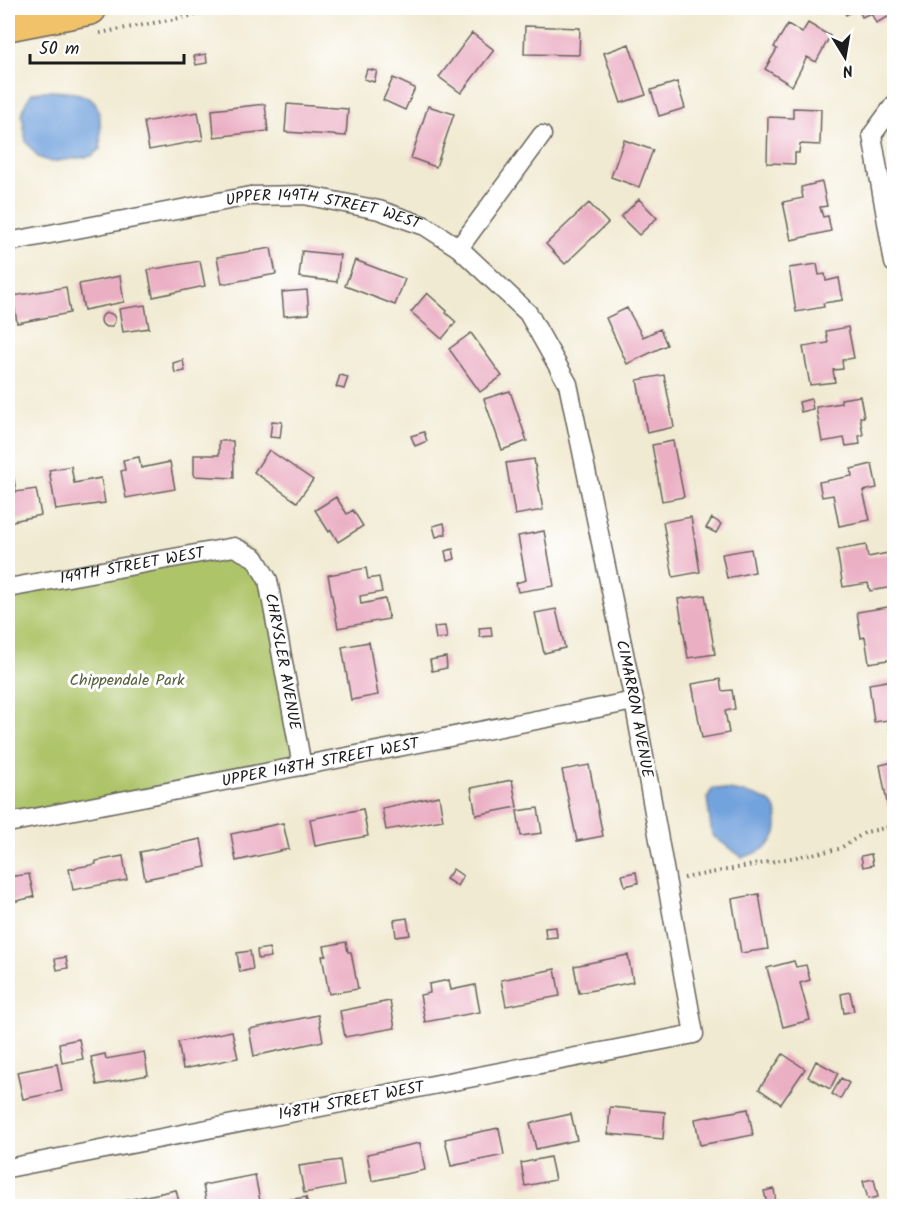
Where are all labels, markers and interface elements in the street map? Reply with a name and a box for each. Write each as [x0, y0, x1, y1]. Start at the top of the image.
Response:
scale bar [30, 27, 184, 65]
north arrow [815, 27, 875, 87]
text: 50 m [39, 35, 79, 64]
text: N [840, 57, 855, 83]
street label: UPPER 149TH STREET WEST [223, 182, 426, 237]
street label: 149TH STREET WEST [58, 540, 208, 591]
street label: CHRYSLER AVENUE [258, 591, 308, 733]
street label: CIMARRON AVENUE [609, 638, 660, 781]
park label: Chippendale Park [69, 668, 185, 693]
street label: UPPER 148TH STREET WEST [219, 730, 422, 794]
street label: 148TH STREET WEST [276, 1074, 428, 1127]

